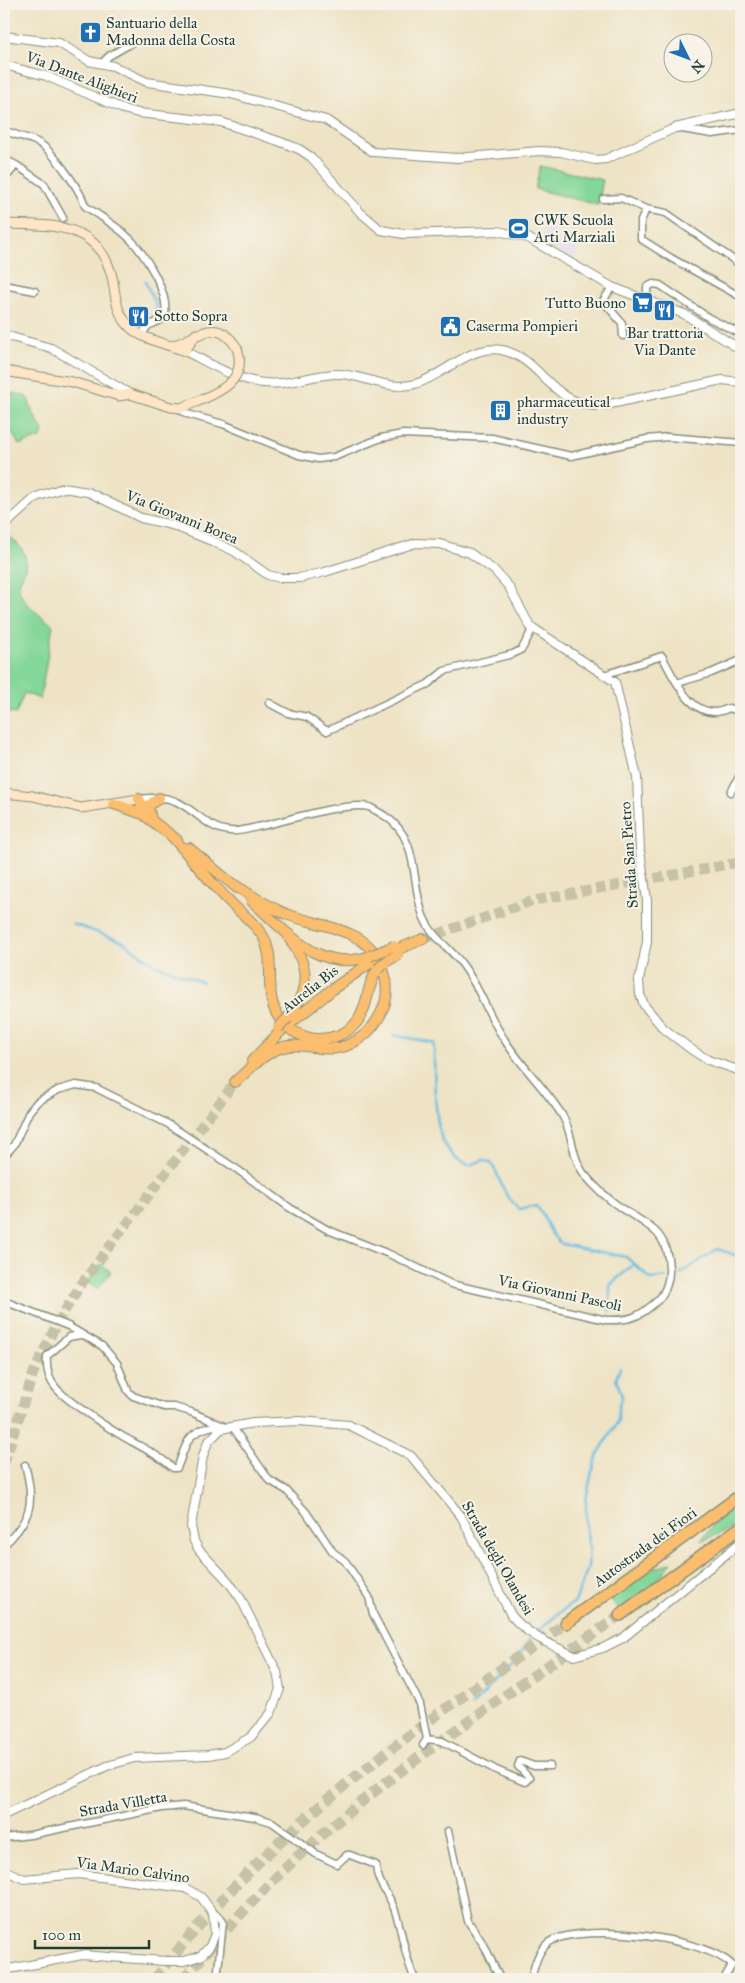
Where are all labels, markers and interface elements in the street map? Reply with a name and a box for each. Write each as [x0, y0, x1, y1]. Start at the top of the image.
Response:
place label: Santuario della Madonna della Costa [106, 14, 236, 49]
church icon: Santuario della Madonna della Costa [78, 20, 102, 44]
north arrow [662, 32, 712, 82]
street label: Via Dante Alighieri [22, 47, 141, 107]
text: N [687, 56, 708, 77]
place label: CWK Scuola Arti Marziali [533, 211, 615, 246]
sports icon: CWK Scuola Arti Marziali [506, 217, 530, 241]
supermarket icon: Tutto Buono [630, 291, 654, 315]
place label: Tutto Buono [545, 294, 626, 312]
restaurant icon: Bar trattoria Via Dante [653, 298, 677, 322]
restaurant icon: Sotto Sopra [126, 304, 150, 328]
place label: Sotto Sopra [154, 307, 228, 325]
public building icon: Caserma Pompieri [438, 314, 462, 338]
place label: Caserma Pompieri [466, 317, 578, 335]
place label: Bar trattoria Via Dante [627, 324, 704, 359]
place label: pharmaceutical industry [516, 393, 611, 428]
building icon: pharmaceutical industry [489, 399, 513, 423]
street label: Via Giovanni Borea [122, 486, 241, 548]
street label: Strada San Pietro [616, 801, 642, 909]
street label: Aurelia Bis [277, 961, 342, 1017]
street label: Via Giovanni Pascoli [496, 1271, 623, 1315]
street label: Strada degli Olandesi [458, 1498, 538, 1618]
street label: Autostrada dei Fiori [589, 1504, 700, 1591]
street label: Strada Villetta [78, 1787, 169, 1821]
street label: Via Mario Calvino [74, 1853, 191, 1887]
scale bar [35, 1918, 149, 1950]
text: 100 m [42, 1926, 82, 1944]

